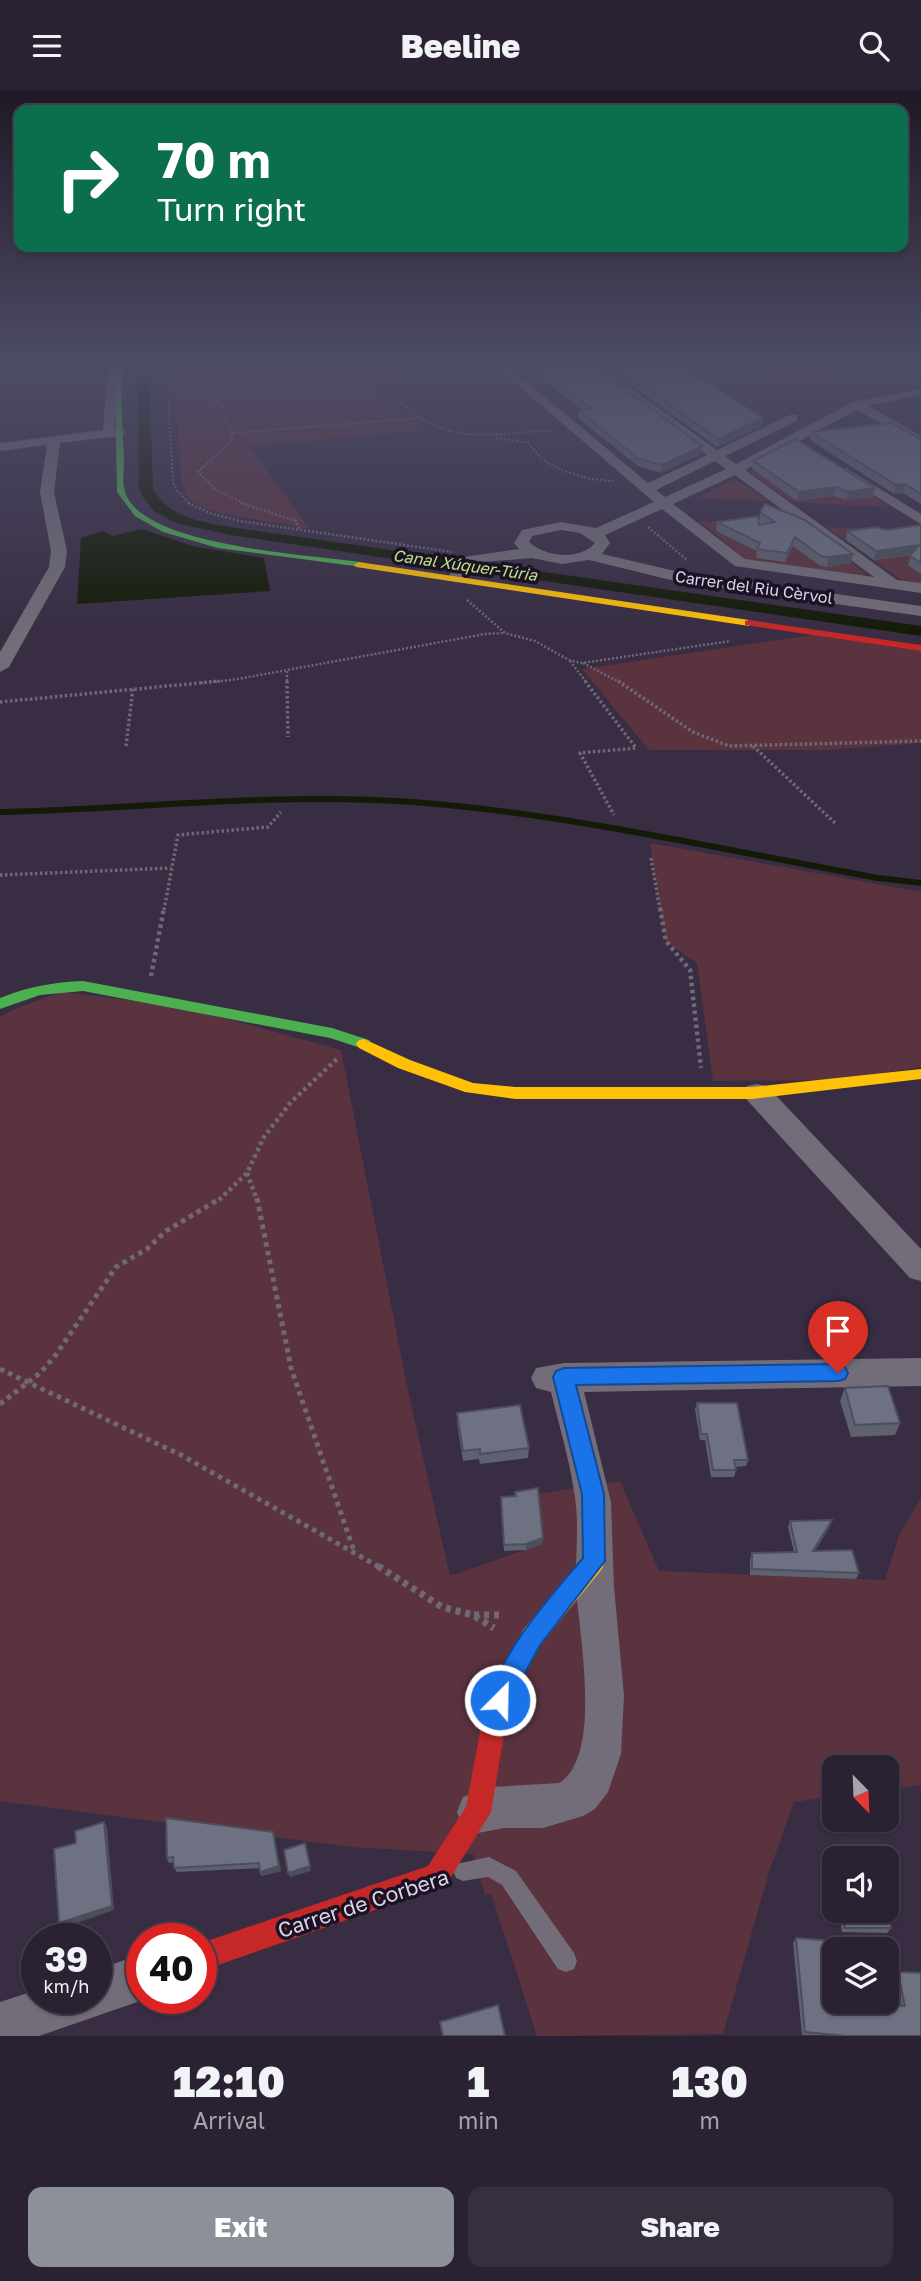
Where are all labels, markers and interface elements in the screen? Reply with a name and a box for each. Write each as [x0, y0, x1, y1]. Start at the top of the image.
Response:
icon: menu [28, 27, 66, 65]
text: Beeline [401, 27, 520, 65]
icon: search [855, 27, 893, 65]
text: 70 m [157, 130, 271, 189]
icon: right [42, 133, 133, 224]
text: Turn right [157, 190, 306, 228]
water label: Canal Xúquer-Túria [392, 545, 539, 585]
street label: Carrer del Riu Cèrvol [674, 566, 834, 608]
pin [808, 1301, 868, 1373]
icon: arrive [819, 1312, 857, 1350]
position arrow [463, 1663, 537, 1737]
north arrow [822, 1755, 900, 1832]
map controls [822, 1755, 899, 2014]
button: sound [822, 1846, 899, 1923]
street label: Carrer de Corbera [274, 1863, 452, 1943]
speed limit sign: 40 [126, 1923, 217, 2014]
button: layers [822, 1937, 899, 2014]
text: 39 [45, 1938, 88, 1980]
text: km/h [44, 1975, 89, 1997]
text: 12:10 [173, 2056, 285, 2106]
text: 1 [467, 2056, 489, 2106]
text: 130 [672, 2056, 748, 2106]
text: Arrival [193, 2106, 265, 2134]
text: min [458, 2106, 499, 2134]
text: m [700, 2106, 720, 2134]
button: Exit [28, 2187, 454, 2267]
button: Share [468, 2187, 893, 2267]

